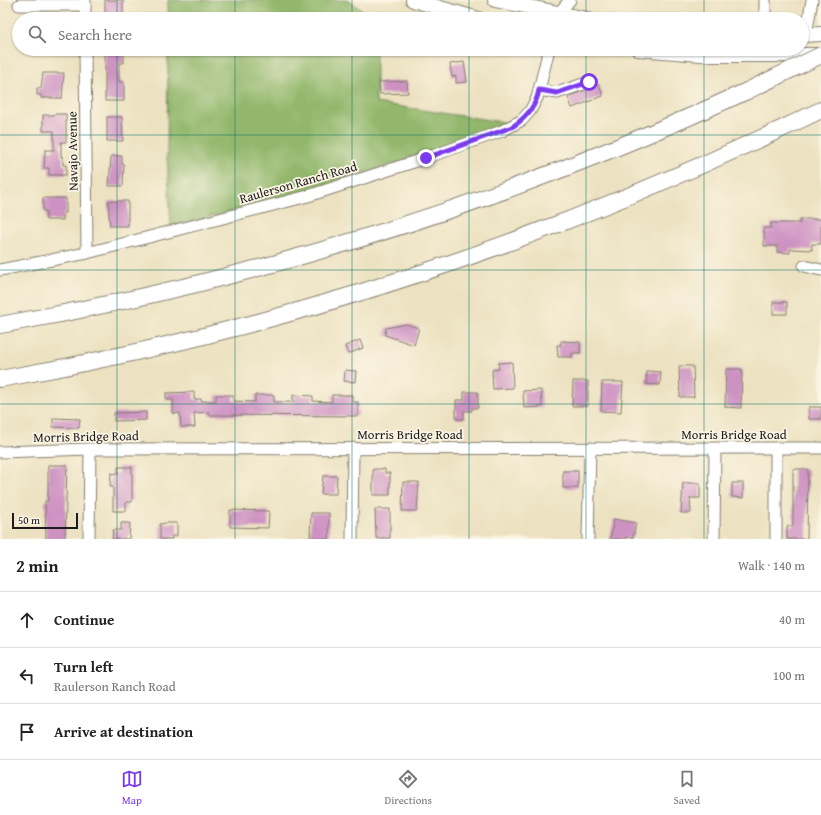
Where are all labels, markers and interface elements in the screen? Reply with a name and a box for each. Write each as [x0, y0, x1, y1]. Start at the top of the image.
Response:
search box [12, 12, 809, 56]
icon: search [26, 23, 48, 45]
text: Search here [58, 24, 132, 45]
route start [580, 73, 598, 91]
street label: Navajo Avenue [62, 111, 83, 191]
route end [417, 149, 435, 167]
street label: Raulerson Ranch Road [237, 157, 359, 208]
street label: Morris Bridge Road [357, 425, 463, 444]
street label: Morris Bridge Road [681, 425, 787, 444]
street label: Morris Bridge Road [33, 426, 139, 447]
scale bar [12, 511, 78, 530]
text: 50 m [18, 512, 40, 528]
text: 2 min [16, 553, 58, 578]
text: Walk · 140 m [738, 556, 805, 575]
icon: ahead [16, 609, 38, 631]
text: Continue [54, 609, 115, 630]
text: 40 m [779, 610, 805, 629]
text: Turn left [54, 656, 113, 677]
icon: left [16, 665, 38, 687]
text: 100 m [773, 666, 805, 685]
text: Raulerson Ranch Road [54, 677, 176, 696]
icon: arrive [16, 721, 38, 743]
text: Arrive at destination [54, 721, 193, 742]
tab: Map [121, 768, 143, 808]
tab: Directions [385, 768, 432, 808]
tab: Saved [673, 768, 700, 808]

